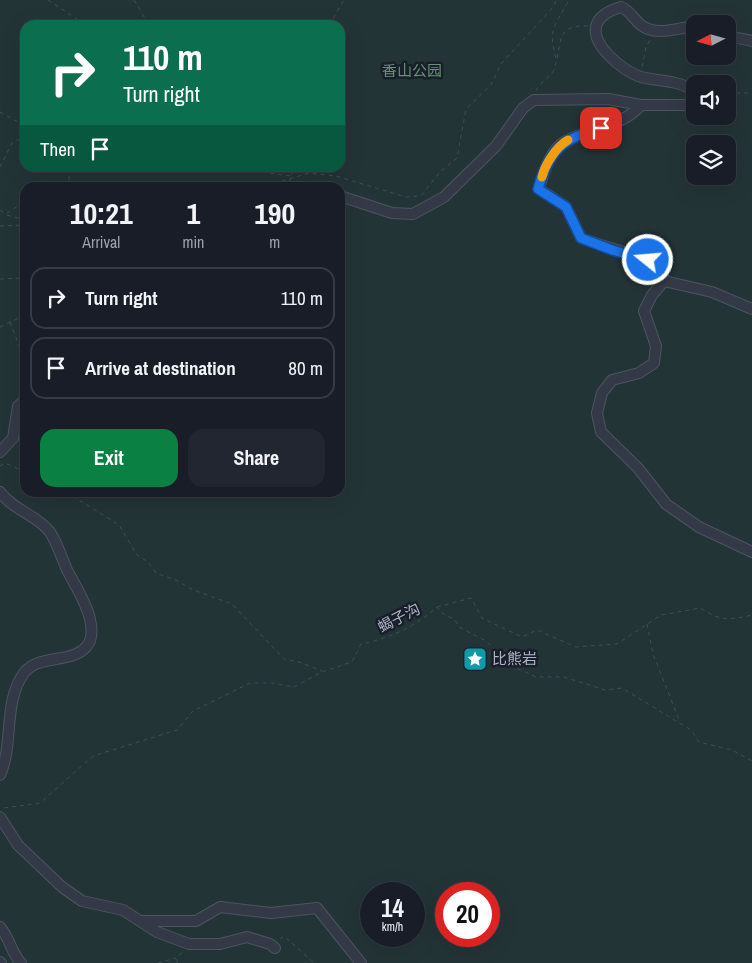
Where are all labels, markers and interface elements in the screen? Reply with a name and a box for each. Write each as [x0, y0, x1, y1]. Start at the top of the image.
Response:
north arrow [686, 15, 736, 65]
map controls [686, 15, 736, 185]
text: 110 m [123, 34, 203, 81]
icon: right [40, 40, 105, 105]
park label: 香山公园 [382, 60, 442, 81]
button: sound [686, 75, 736, 125]
text: Turn right [123, 79, 200, 109]
pin [580, 107, 622, 149]
icon: arrive [587, 114, 615, 142]
icon: arrive [86, 135, 114, 163]
button: layers [686, 135, 736, 185]
text: Then [40, 136, 76, 162]
text: 10:21 [70, 193, 133, 233]
text: 1 [187, 193, 200, 233]
text: 190 [254, 193, 295, 233]
text: Arrival [82, 231, 120, 253]
text: min [182, 231, 204, 253]
text: m [269, 231, 280, 253]
position arrow [621, 233, 673, 285]
icon: right [42, 284, 70, 312]
text: Turn right [85, 285, 157, 311]
text: 110 m [281, 285, 323, 311]
icon: arrive [42, 354, 70, 382]
text: Arrive at destination [85, 355, 236, 381]
text: 80 m [288, 355, 323, 381]
button: Exit [40, 429, 178, 487]
button: Share [188, 429, 325, 487]
street label: 蝎子沟 [374, 598, 424, 637]
place icon: 比熊岩 [462, 646, 488, 672]
place label: 比熊岩 [492, 648, 537, 669]
speed limit sign: 20 [435, 882, 500, 947]
text: 14 [381, 891, 404, 925]
text: km/h [382, 919, 403, 935]

